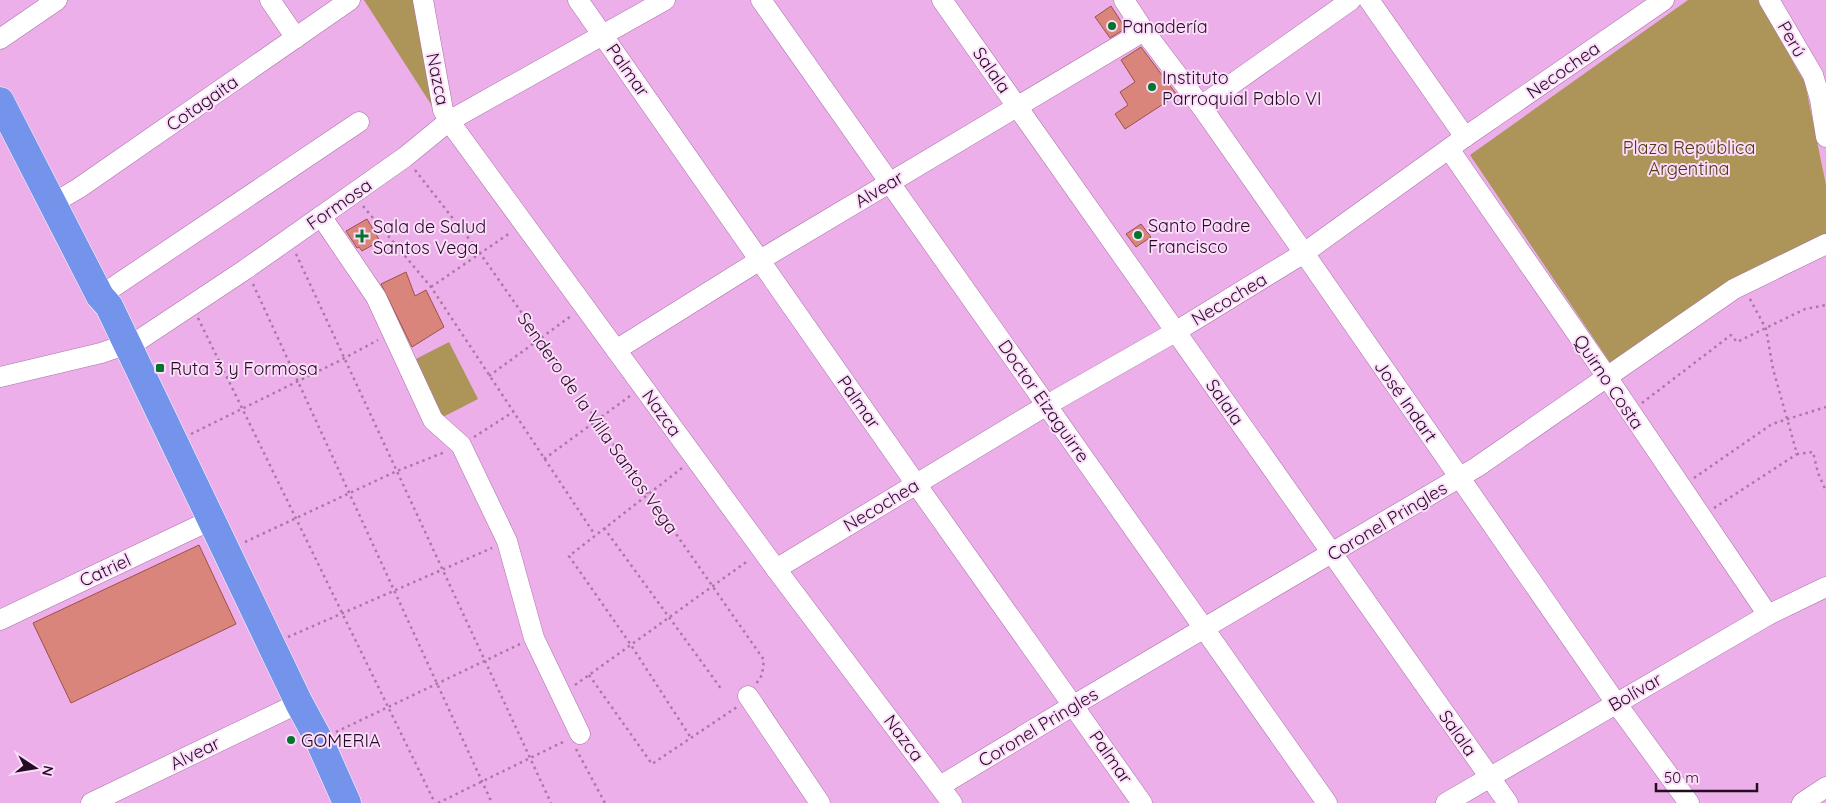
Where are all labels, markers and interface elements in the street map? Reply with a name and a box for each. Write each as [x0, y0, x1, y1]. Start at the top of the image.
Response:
place label: Panadería [1122, 15, 1208, 38]
street label: Perú [1773, 17, 1811, 61]
marker: Panadería [1106, 20, 1118, 32]
street label: Necochea [1522, 36, 1604, 104]
street label: Palmar [601, 39, 655, 101]
street label: Salala [968, 42, 1016, 98]
street label: Nazca [421, 51, 455, 107]
place label: Instituto Parroquial Pablo VI [1162, 66, 1322, 110]
street label: Cotagaita [162, 70, 242, 136]
marker: Instituto Parroquial Pablo VI [1146, 81, 1158, 93]
park label: Plaza República Argentina [1623, 136, 1755, 180]
street label: Alvear [850, 166, 908, 212]
street label: Formosa [302, 173, 376, 235]
place label: Santo Padre Francisco [1148, 214, 1250, 258]
place label: Sala de Salud Santos Vega [373, 215, 486, 259]
marker: Sala de Salud Santos Vega [355, 229, 369, 243]
marker: Santo Padre Francisco [1132, 229, 1144, 241]
street label: Necochea [1187, 267, 1271, 331]
street label: Sendero de la Villa Santos Vega [512, 308, 684, 538]
street label: Quirno Costa [1569, 330, 1649, 434]
street label: Doctor Eizaguirre [993, 335, 1095, 467]
street label: José Indart [1369, 356, 1443, 446]
place label: Ruta 3 y Formosa [170, 357, 318, 380]
marker: Ruta 3 y Formosa [154, 362, 166, 374]
street label: Palmar [832, 371, 886, 433]
street label: Salala [1201, 374, 1249, 430]
street label: Nazca [637, 385, 687, 441]
street label: Necochea [839, 473, 923, 537]
street label: Coronel Pringles [1323, 476, 1451, 566]
street label: Catriel [76, 548, 134, 592]
street label: Bolívar [1604, 668, 1666, 716]
street label: Coronel Pringles [974, 682, 1102, 772]
street label: Salala [1434, 705, 1482, 761]
street label: Nazca [879, 710, 929, 766]
street label: Palmar [1084, 726, 1138, 788]
place label: GOMERIA [301, 729, 381, 752]
street label: Alvear [166, 731, 224, 775]
marker: GOMERIA [285, 734, 297, 746]
north arrow [10, 743, 60, 793]
scale bar [1656, 760, 1757, 792]
text: N [38, 764, 58, 778]
text: 50 m [1664, 768, 1699, 787]

